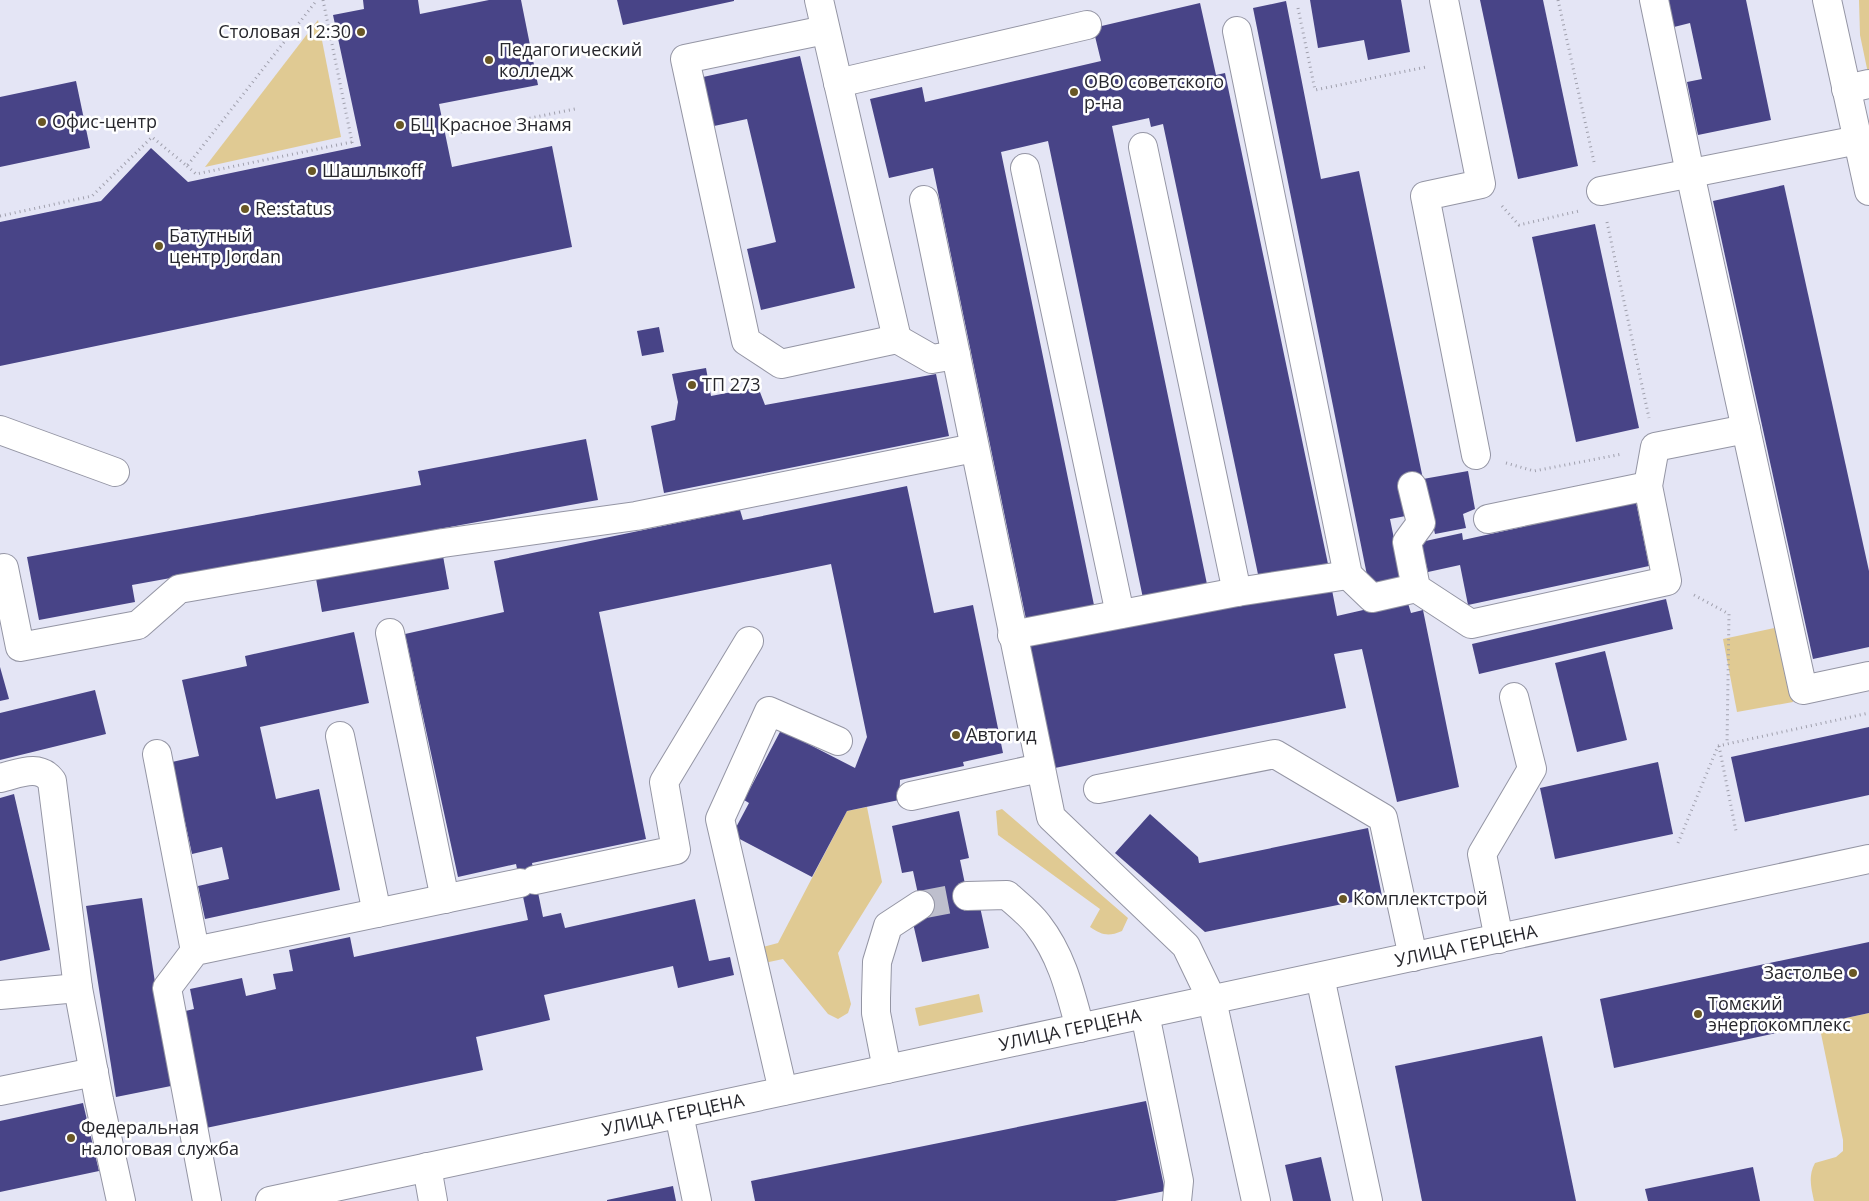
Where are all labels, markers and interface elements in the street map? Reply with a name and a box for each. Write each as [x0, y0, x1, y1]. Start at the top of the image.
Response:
place label: Столовая 12:30 [218, 19, 351, 43]
marker: Столовая 12:30 [355, 26, 367, 38]
place label: Педагогический колледж [499, 37, 642, 82]
marker: Педагогический колледж [483, 54, 495, 66]
place label: ОВО советского р-на [1084, 69, 1224, 114]
marker: ОВО советского р-на [1068, 86, 1080, 98]
place label: Офис-центр [52, 109, 157, 133]
place label: БЦ Красное Знамя [410, 112, 572, 136]
marker: Офис-центр [36, 116, 48, 128]
marker: БЦ Красное Знамя [394, 119, 406, 131]
place label: Шашлыкoff [322, 158, 424, 182]
marker: Шашлыкoff [306, 165, 318, 177]
place label: Re:status [255, 196, 332, 220]
marker: Re:status [239, 203, 251, 215]
place label: Батутный центр Jordan [169, 223, 281, 268]
marker: Батутный центр Jordan [153, 240, 165, 252]
place label: ТП 273 [702, 372, 761, 396]
marker: ТП 273 [686, 379, 698, 391]
place label: Автогид [966, 722, 1037, 746]
marker: Автогид [950, 729, 962, 741]
place label: Комплектстрой [1353, 886, 1488, 910]
marker: Комплектстрой [1337, 893, 1349, 905]
street label: УЛИЦА ГЕРЦЕНА [1392, 918, 1540, 972]
place label: Застолье [1764, 960, 1843, 984]
marker: Застолье [1847, 967, 1859, 979]
place label: Томский энергокомплекс [1708, 991, 1851, 1036]
street label: УЛИЦА ГЕРЦЕНА [996, 1002, 1144, 1056]
marker: Томский энергокомплекс [1692, 1008, 1704, 1020]
street label: УЛИЦА ГЕРЦЕНА [599, 1087, 747, 1141]
place label: Федеральная налоговая служба [81, 1115, 239, 1160]
marker: Федеральная налоговая служба [65, 1132, 77, 1144]

